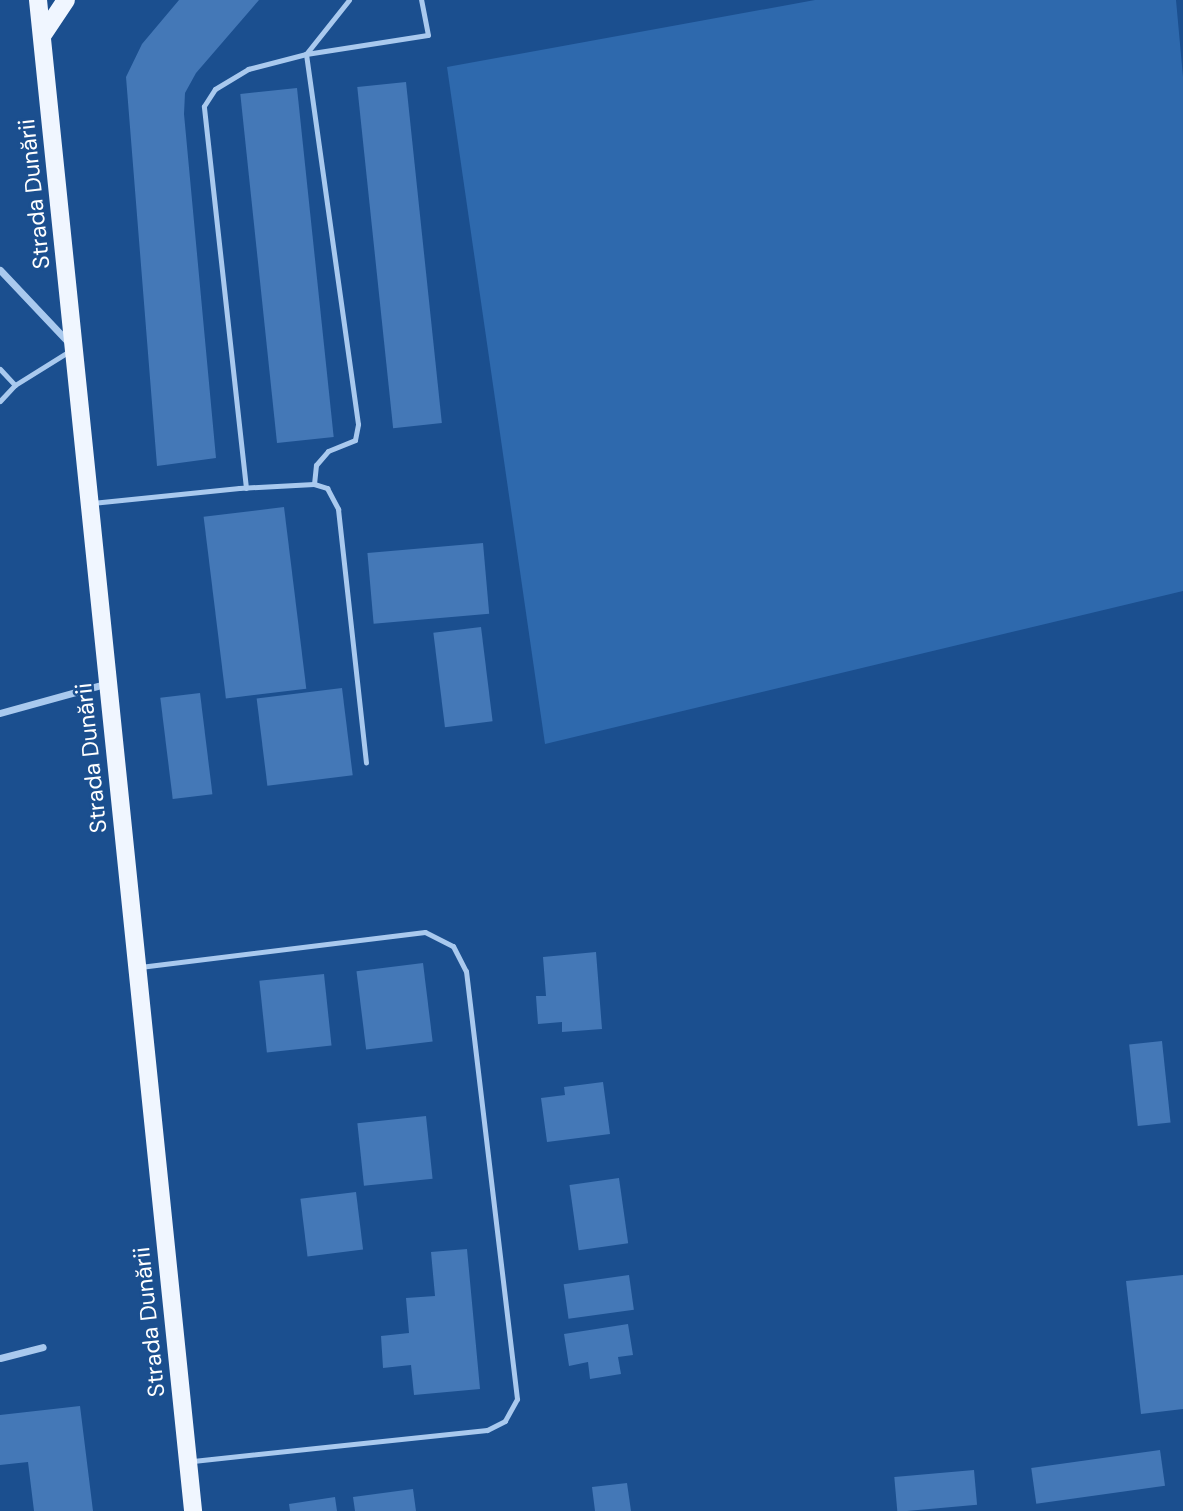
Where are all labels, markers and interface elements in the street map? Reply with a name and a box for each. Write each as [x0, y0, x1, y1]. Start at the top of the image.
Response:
street label: Strada Dunării [12, 118, 56, 270]
street label: Strada Dunării [69, 682, 113, 834]
street label: Strada Dunării [127, 1246, 171, 1398]

